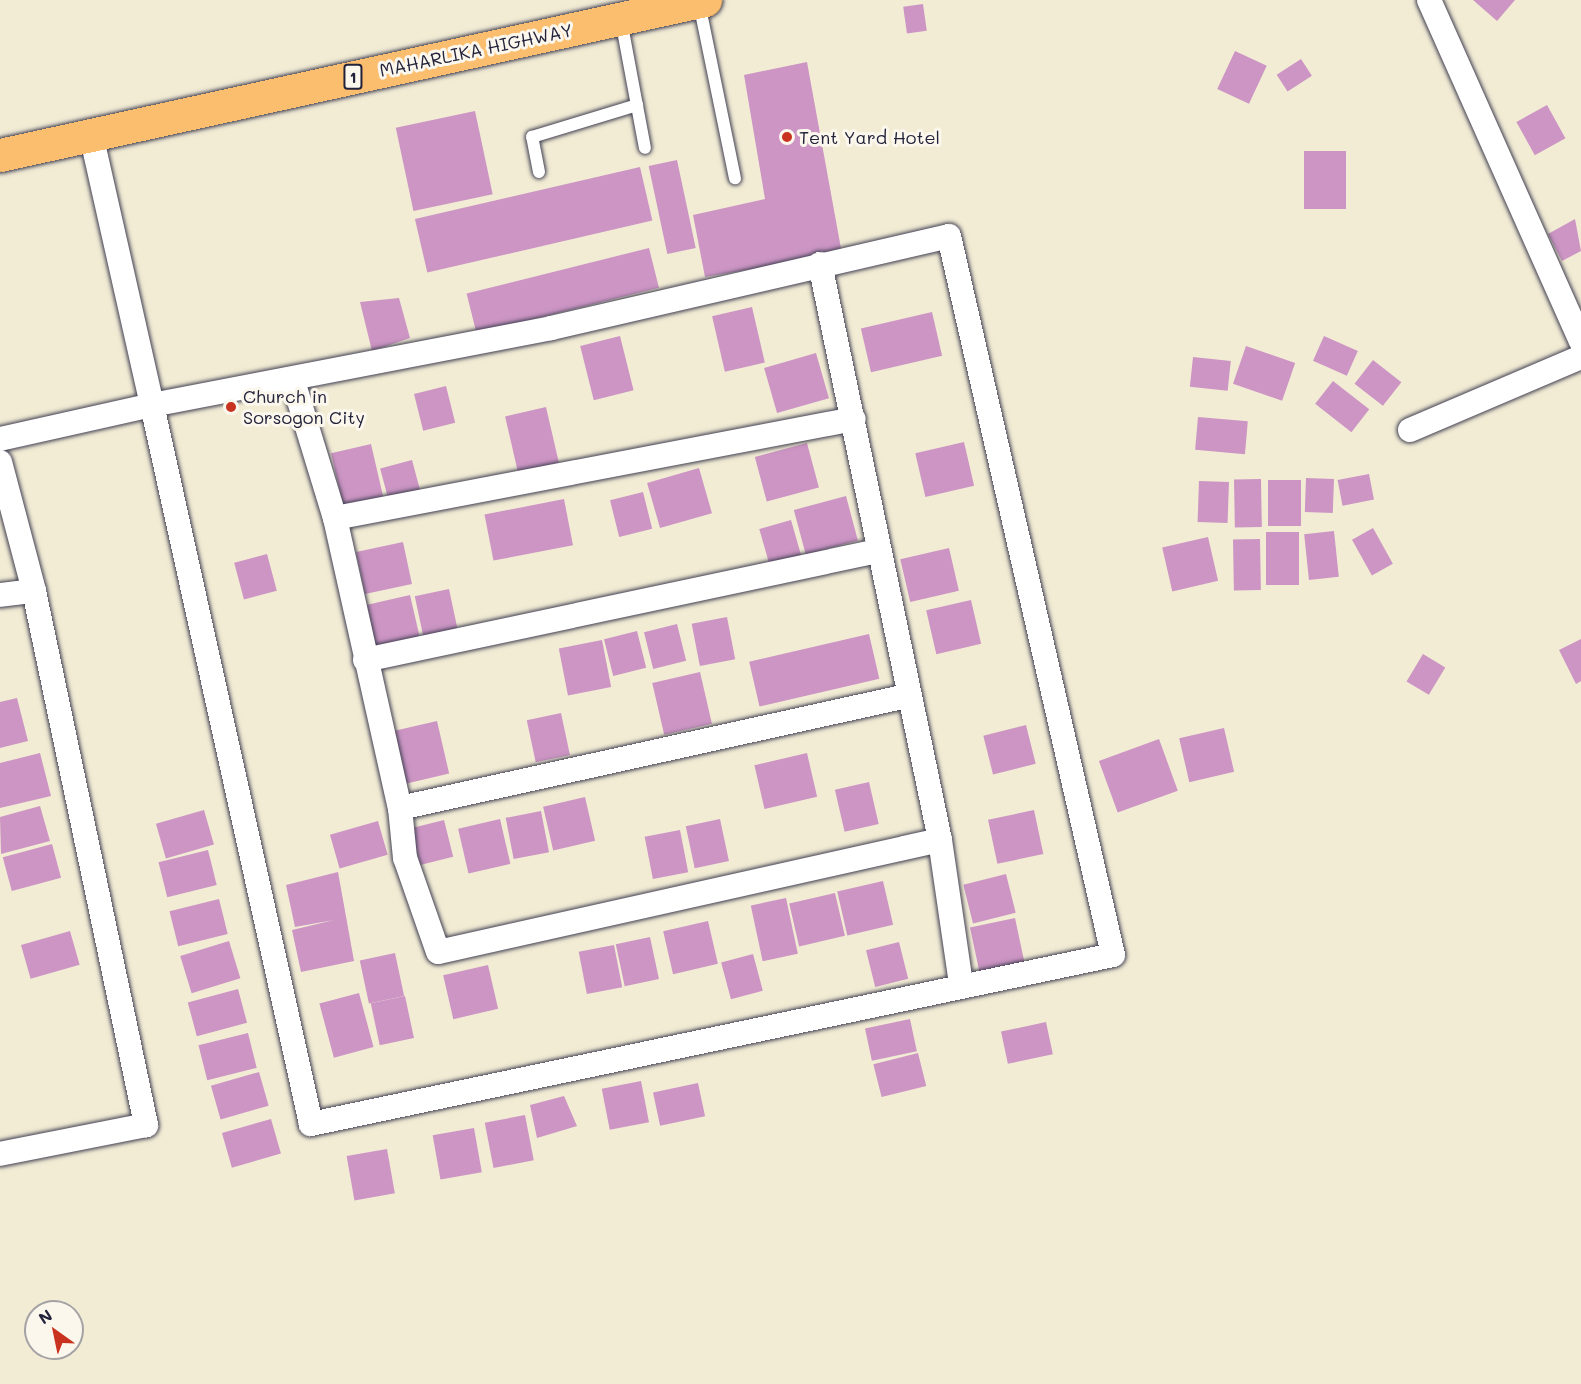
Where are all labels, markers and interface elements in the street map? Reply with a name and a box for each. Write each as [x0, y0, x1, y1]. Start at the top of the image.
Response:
street label: MAHARLIKA HIGHWAY [377, 19, 575, 81]
road number: 1 [342, 64, 364, 90]
place label: Tent Yard Hotel [799, 126, 940, 148]
marker: Tent Yard Hotel [780, 130, 794, 144]
place label: Church in Sorsogon City [243, 386, 365, 428]
marker: Church in Sorsogon City [224, 400, 238, 414]
north arrow [24, 1300, 84, 1360]
text: N [34, 1304, 56, 1328]

